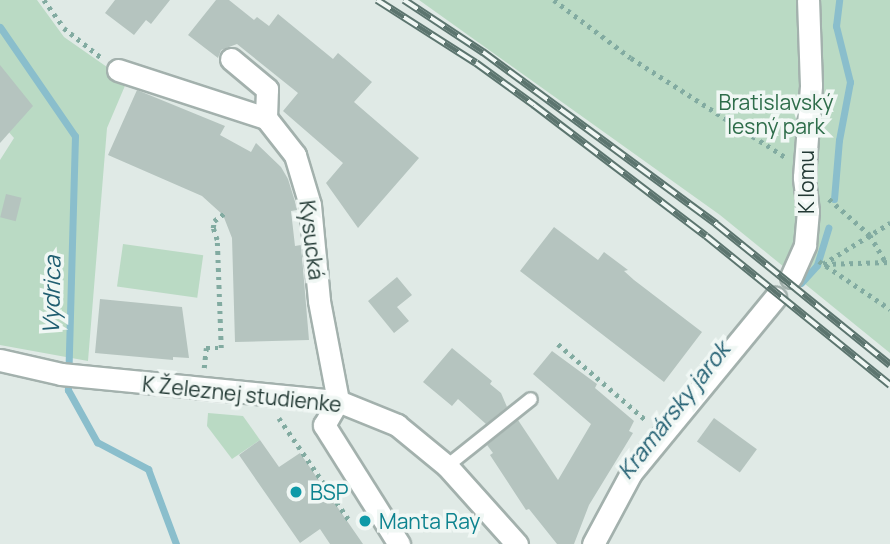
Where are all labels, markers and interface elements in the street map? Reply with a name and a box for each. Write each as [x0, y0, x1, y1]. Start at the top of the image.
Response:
park label: Bratislavský lesný park [719, 89, 833, 139]
street label: K lomu [793, 150, 819, 214]
street label: Kysucká [295, 199, 329, 281]
water label: Vydrica [37, 256, 65, 334]
water label: Kramársky jarok [611, 336, 735, 484]
street label: K Železnej studienke [141, 371, 343, 417]
place label: BSP [310, 479, 349, 505]
marker: BSP [288, 484, 304, 500]
place label: Manta Ray [379, 508, 480, 534]
marker: Manta Ray [357, 513, 373, 529]

